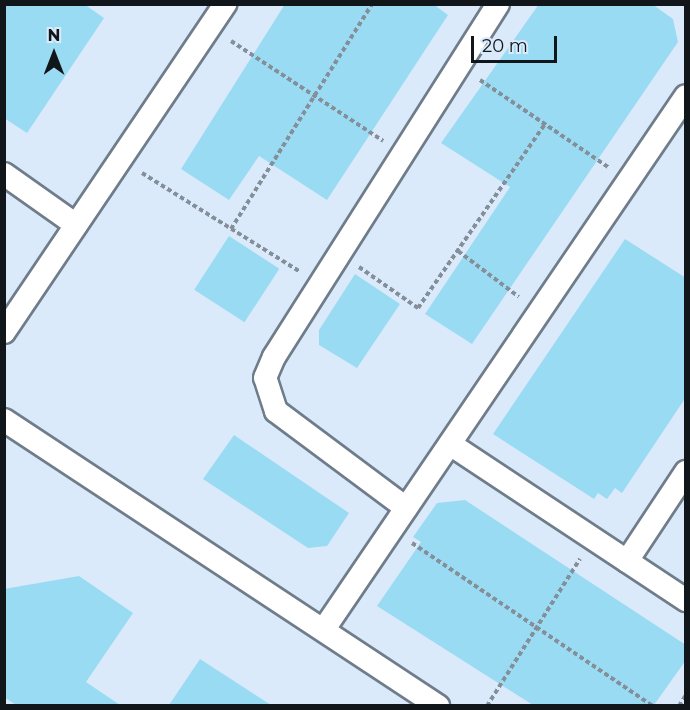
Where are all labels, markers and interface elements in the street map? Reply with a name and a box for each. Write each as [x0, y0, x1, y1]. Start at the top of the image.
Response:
north arrow [24, 24, 84, 84]
scale bar [474, 24, 560, 62]
text: N [48, 26, 60, 45]
text: 20 m [482, 35, 528, 57]

